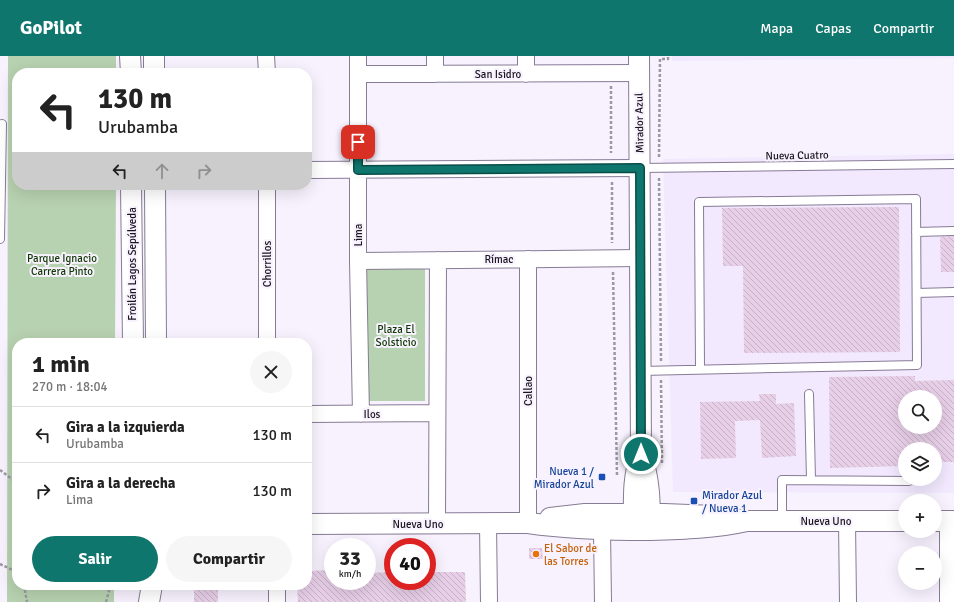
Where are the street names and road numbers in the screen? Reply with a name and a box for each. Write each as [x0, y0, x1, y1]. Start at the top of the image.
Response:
street label: San Isidro [475, 68, 522, 81]
street label: Mirador Azul [632, 93, 647, 153]
street label: Nueva Cuatro [765, 148, 829, 163]
street label: Froilán Lagos Sepúlveda [126, 207, 139, 321]
street label: Lima [352, 223, 365, 246]
street label: Chorrillos [261, 241, 274, 287]
street label: Rímac [484, 253, 514, 266]
street label: Callao [522, 376, 535, 406]
street label: Ilos [364, 408, 381, 421]
street label: Nueva Uno [801, 515, 852, 528]
street label: Nueva Uno [393, 518, 444, 531]

